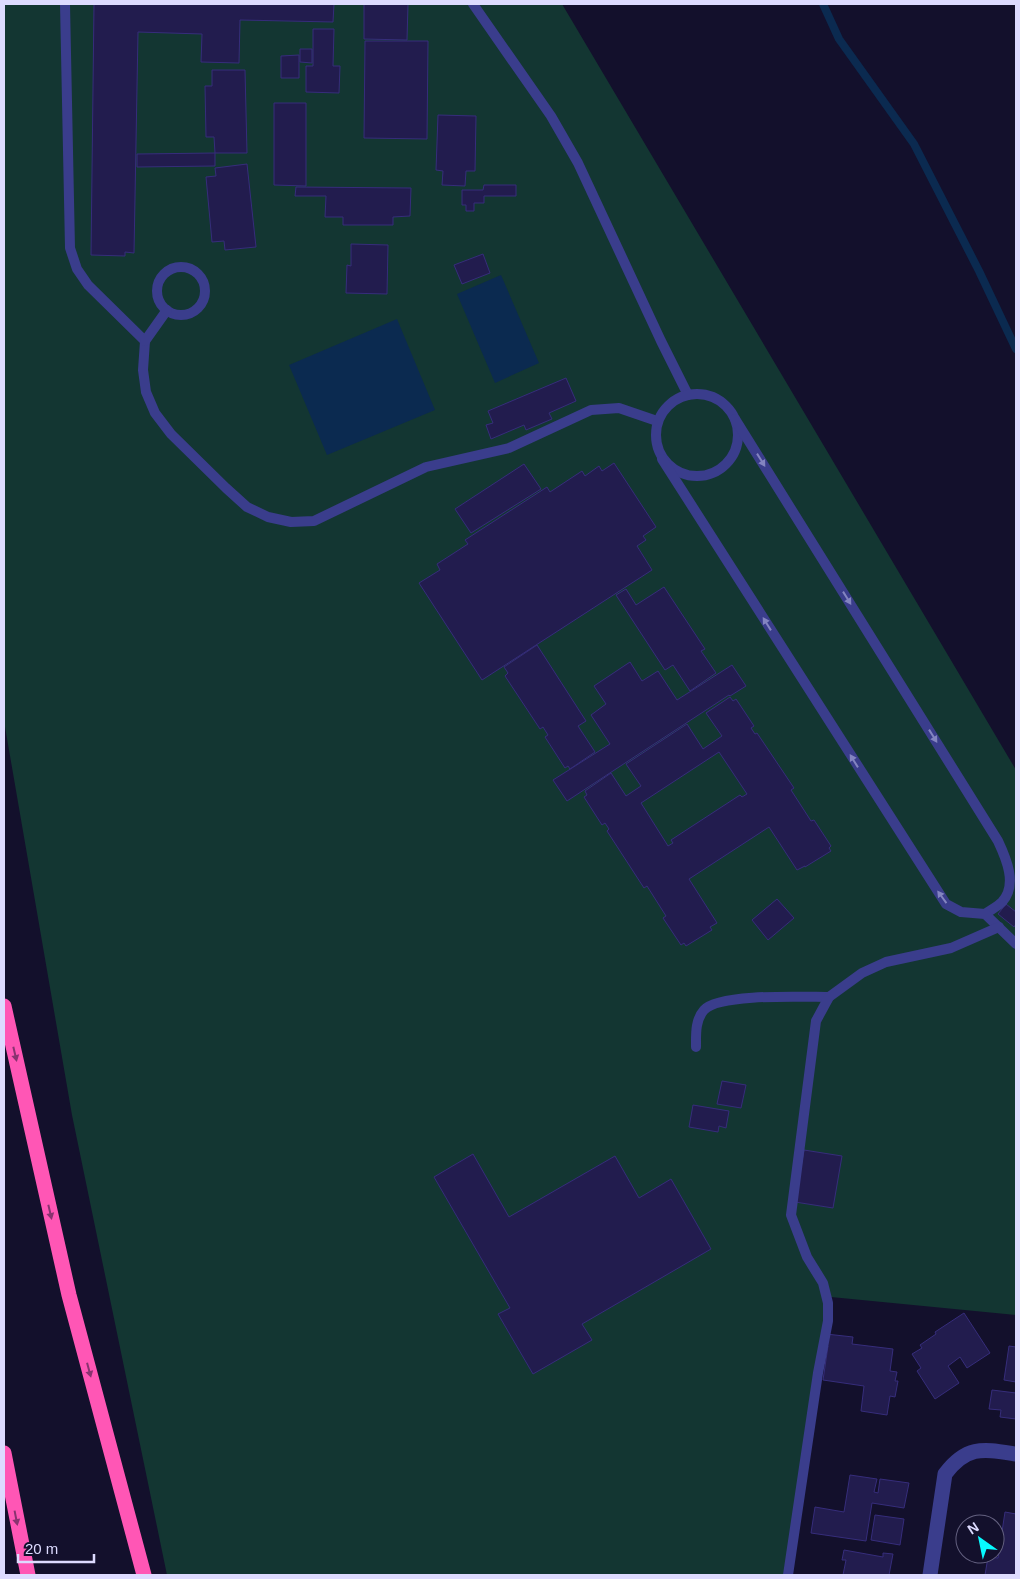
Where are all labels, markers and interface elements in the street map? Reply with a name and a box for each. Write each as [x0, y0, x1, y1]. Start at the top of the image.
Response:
one-way arrow [756, 453, 765, 467]
one-way arrow [842, 591, 851, 604]
one-way arrow [762, 617, 771, 630]
one-way arrow [928, 729, 937, 742]
one-way arrow [849, 754, 859, 767]
one-way arrow [937, 891, 947, 904]
one-way arrow [11, 1046, 19, 1061]
one-way arrow [46, 1205, 54, 1220]
one-way arrow [85, 1363, 93, 1378]
one-way arrow [13, 1510, 21, 1526]
north arrow [955, 1514, 1005, 1564]
text: N [964, 1519, 982, 1538]
scale bar [18, 1532, 94, 1564]
text: 20 m [25, 1540, 58, 1557]

